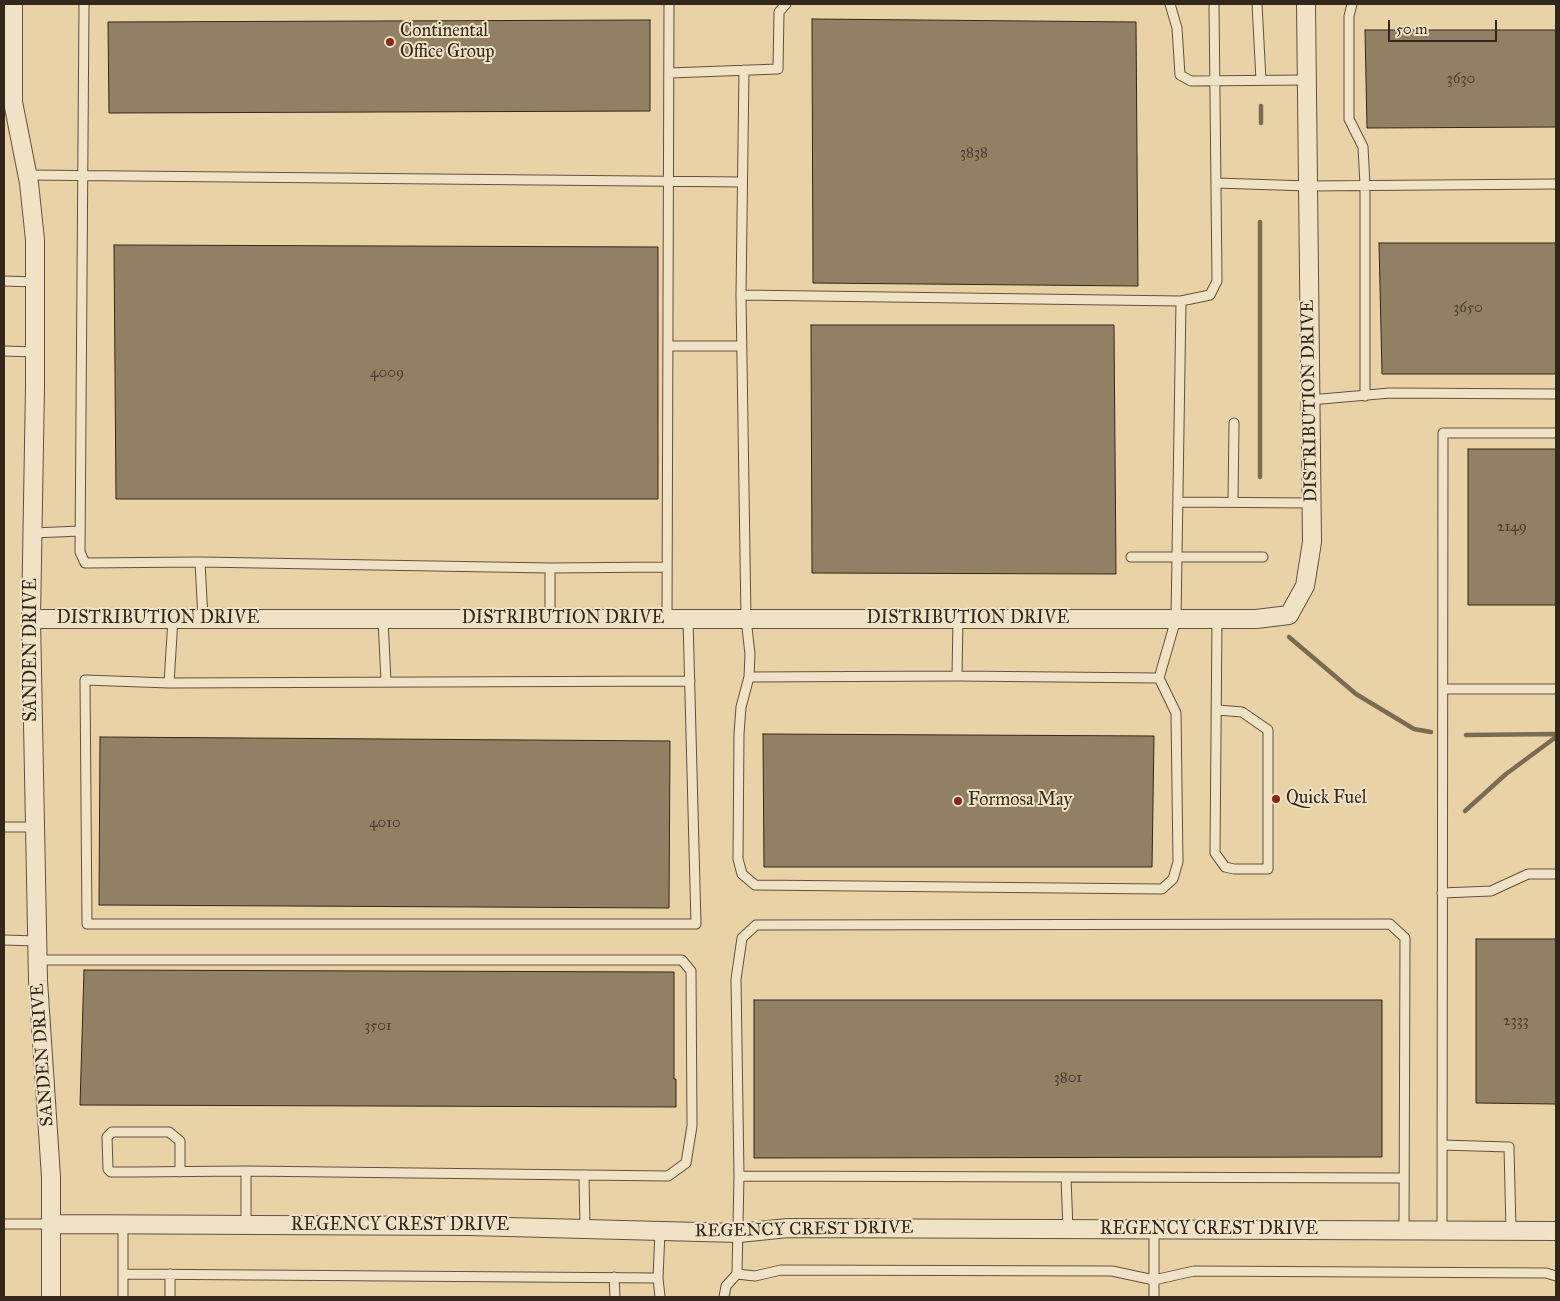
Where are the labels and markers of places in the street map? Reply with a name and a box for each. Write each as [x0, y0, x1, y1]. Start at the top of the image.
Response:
place label: Continental Office Group [400, 21, 495, 64]
marker: Continental Office Group [384, 36, 396, 48]
place label: Quick Fuel [1286, 788, 1367, 810]
place label: Formosa May [968, 790, 1072, 812]
marker: Quick Fuel [1270, 793, 1282, 805]
marker: Formosa May [952, 795, 964, 807]

